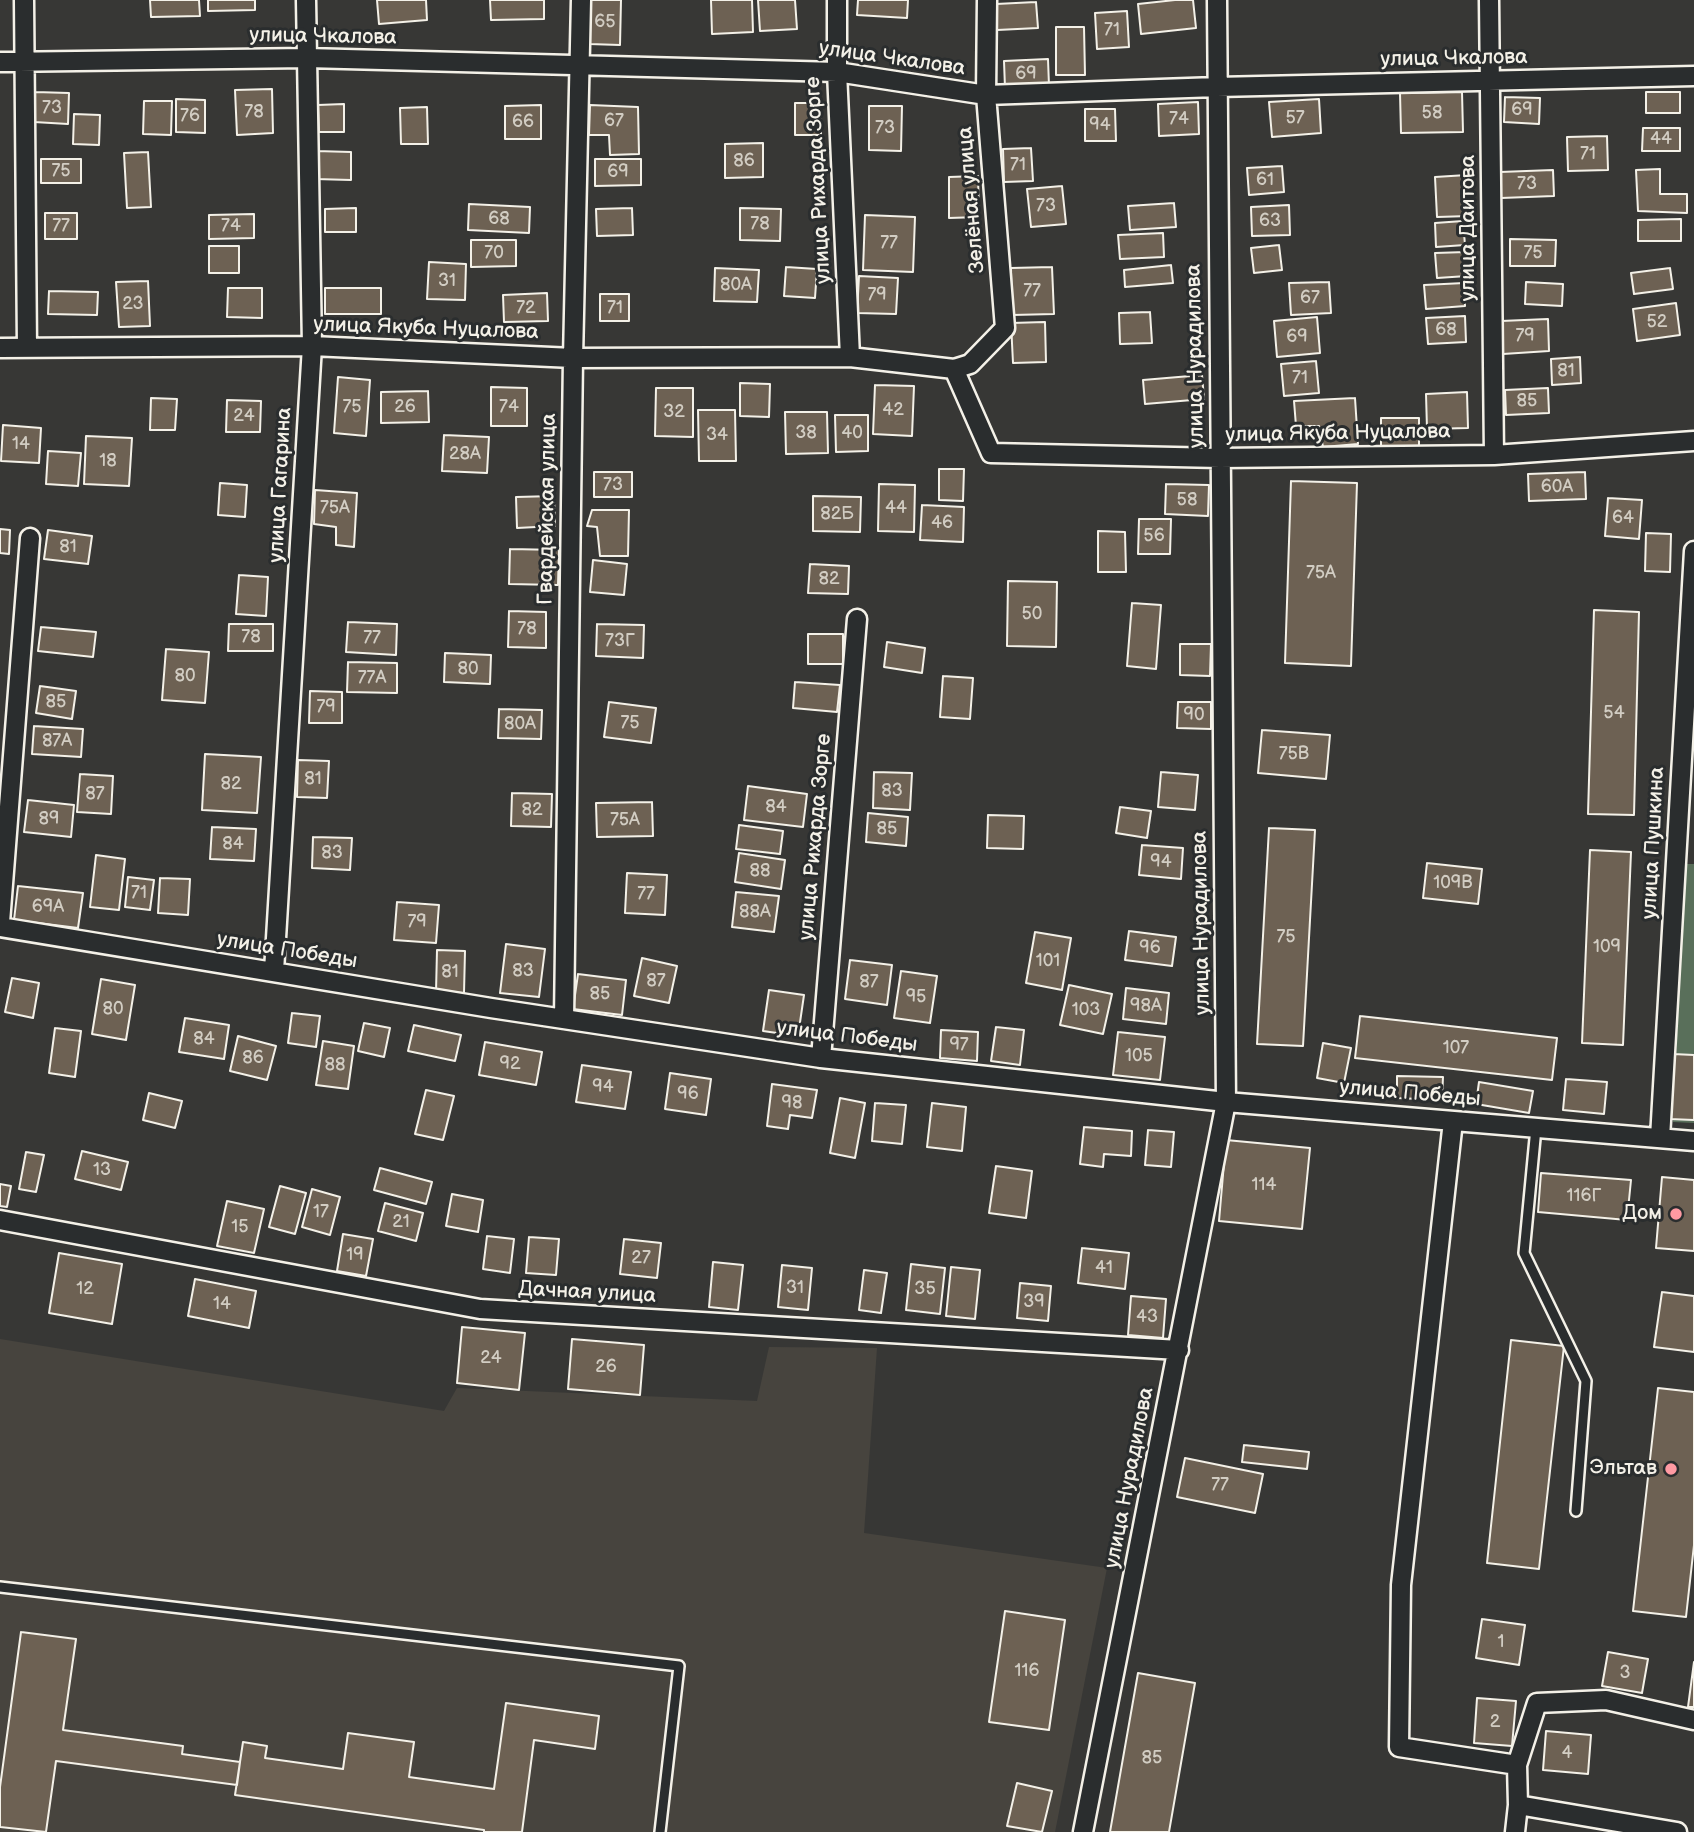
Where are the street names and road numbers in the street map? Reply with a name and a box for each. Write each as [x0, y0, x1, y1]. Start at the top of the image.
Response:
street label: улица Чкалова [249, 23, 397, 51]
street label: улица Чкалова [817, 36, 967, 82]
street label: улица Чкалова [1380, 45, 1528, 73]
street label: улица Рихарда Зорге [801, 76, 837, 284]
street label: Зелёная улица [953, 126, 991, 274]
street label: улица Даитова [1456, 155, 1482, 301]
street label: улица Нурадилова [1182, 264, 1210, 448]
street label: улица Якуба Нуцалова [313, 312, 539, 346]
street label: улица Гагарина [264, 407, 298, 563]
street label: Гвардейская улица [534, 413, 562, 605]
street label: улица Якуба Нуцалова [1225, 419, 1451, 449]
street label: улица Рихарда Зорге [794, 733, 838, 941]
street label: улица Пушкина [1637, 766, 1671, 920]
street label: улица Нурадилова [1188, 831, 1216, 1015]
street label: улица Победы [215, 927, 359, 975]
street label: улица Победы [775, 1016, 919, 1058]
street label: улица Победы [1338, 1075, 1482, 1113]
street label: Дачная улица [518, 1277, 656, 1309]
street label: улица Нурадилова [1100, 1385, 1160, 1571]

